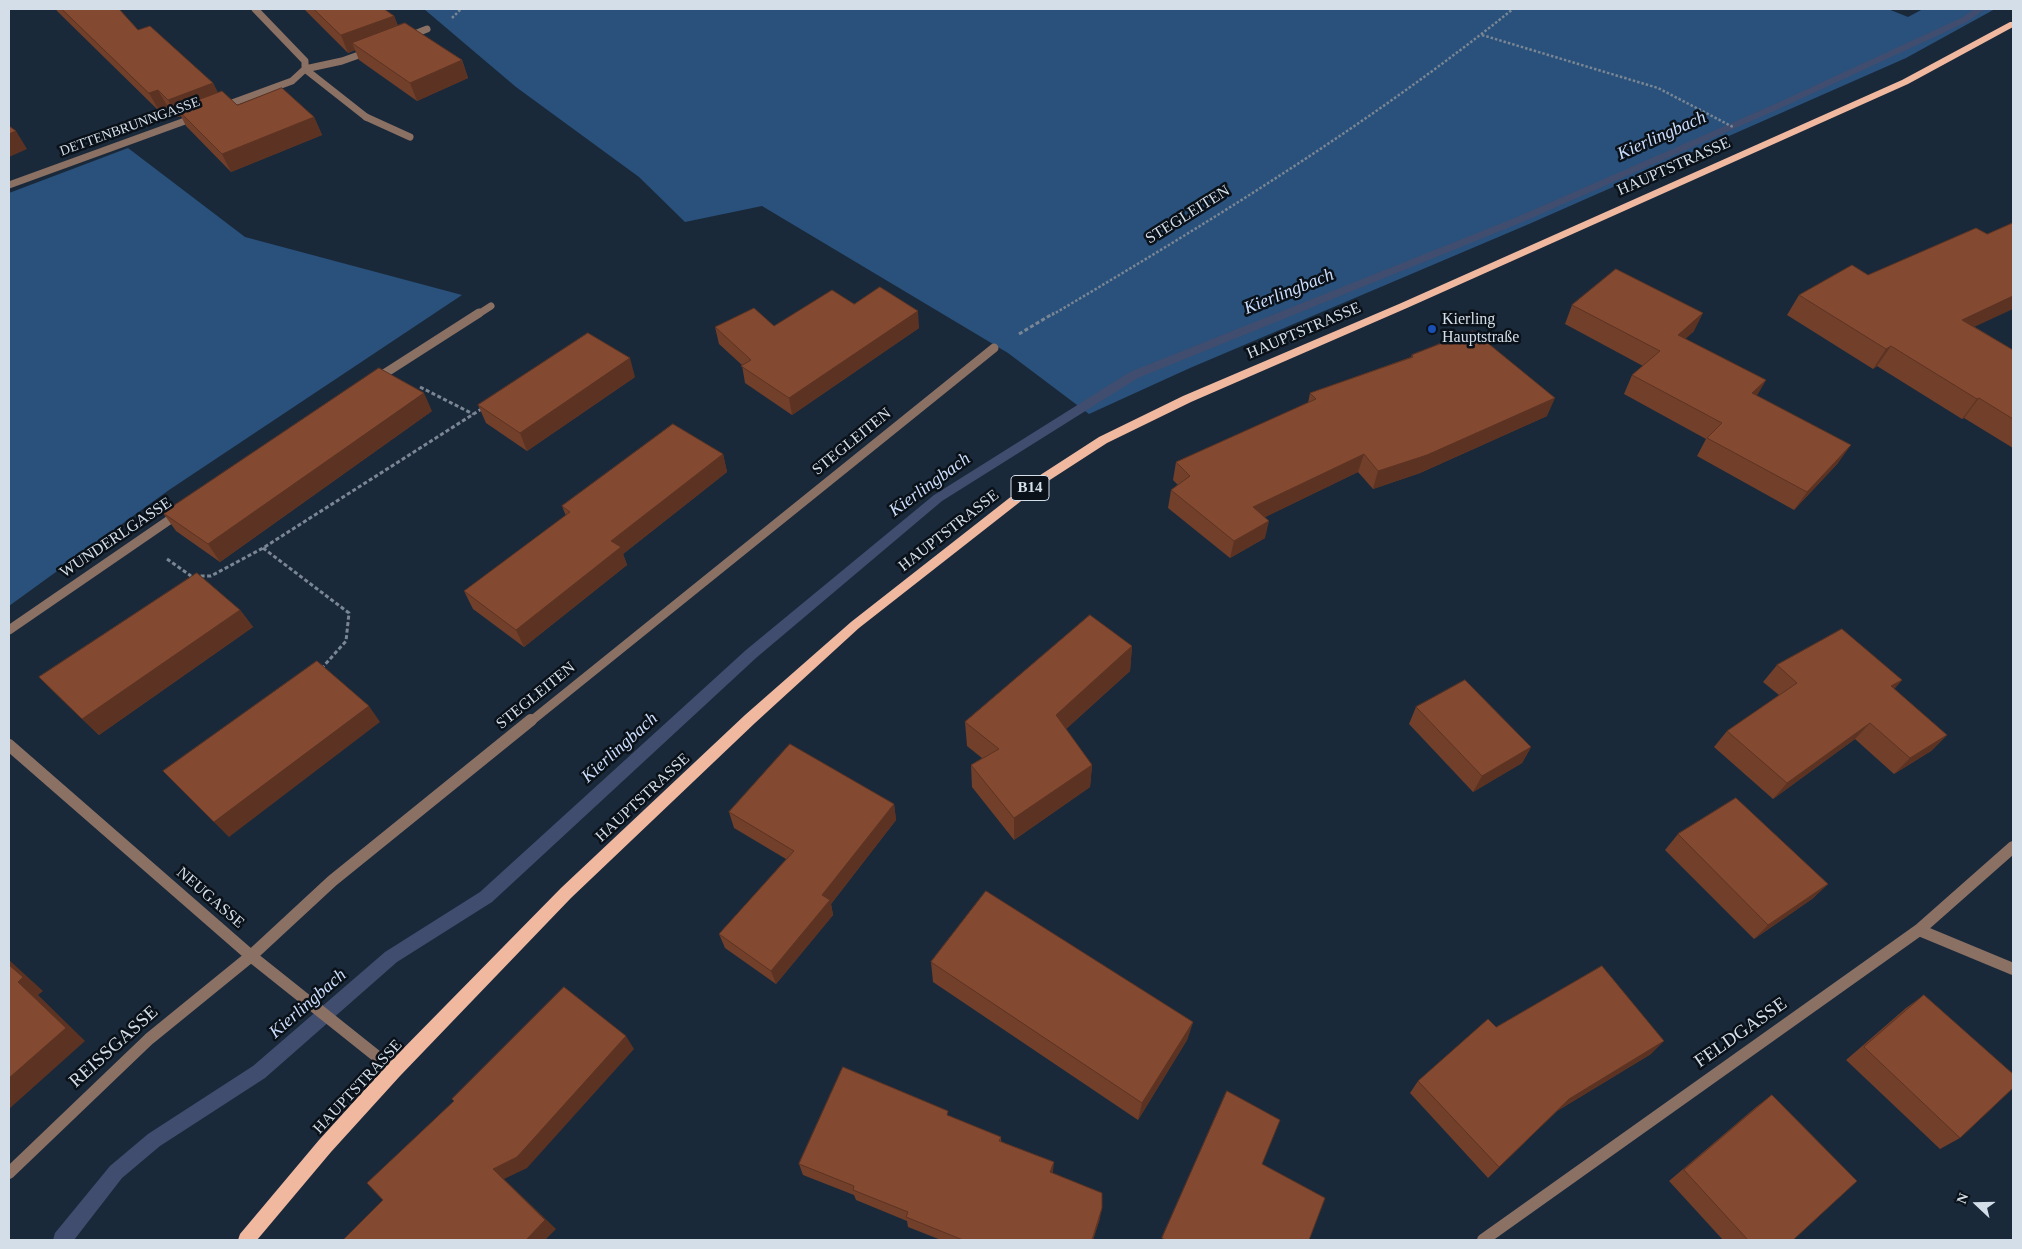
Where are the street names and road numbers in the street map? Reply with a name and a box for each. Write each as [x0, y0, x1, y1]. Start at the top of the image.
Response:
street label: DETTENBRUNNGASSE [58, 94, 202, 160]
street label: HAUPTSTRASSE [1614, 133, 1734, 201]
street label: STEGLEITEN [1142, 181, 1234, 249]
street label: HAUPTSTRASSE [1244, 298, 1364, 364]
street label: STEGLEITEN [809, 404, 895, 480]
road number: B14 [1011, 476, 1049, 500]
street label: HAUPTSTRASSE [895, 486, 1003, 576]
street label: WUNDERLGASSE [56, 494, 176, 582]
street label: STEGLEITEN [493, 658, 579, 734]
street label: HAUPTSTRASSE [592, 749, 694, 847]
street label: NEUGASSE [172, 863, 248, 933]
street label: FELDGASSE [1690, 993, 1792, 1073]
street label: REISSGASSE [65, 1001, 163, 1093]
street label: HAUPTSTRASSE [309, 1036, 407, 1138]

